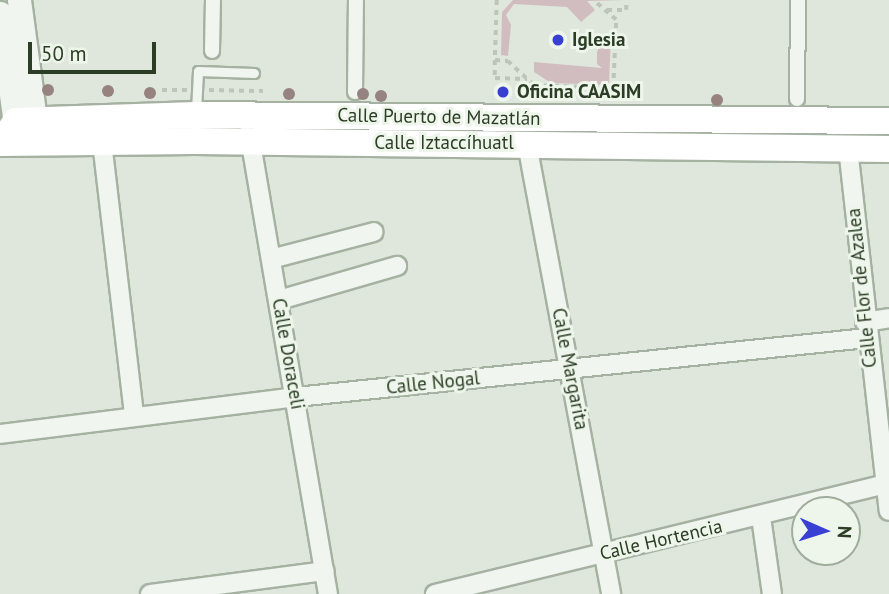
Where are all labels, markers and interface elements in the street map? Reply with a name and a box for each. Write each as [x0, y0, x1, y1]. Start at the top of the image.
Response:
scale bar [32, 28, 159, 72]
place label: Iglesia [572, 29, 625, 51]
marker: Iglesia [550, 32, 566, 48]
text: 50 m [41, 40, 87, 67]
place label: Oficina CAASIM [517, 81, 641, 103]
marker: Oficina CAASIM [495, 84, 511, 100]
street label: Calle Puerto de Mazatlán [337, 104, 541, 130]
street label: Calle Iztaccíhuatl [374, 132, 514, 154]
street label: Calle Flor de Azalea [842, 207, 882, 369]
street label: Calle Doraceli [267, 297, 309, 411]
street label: Calle Margarita [547, 306, 593, 432]
street label: Calle Nogal [385, 367, 481, 399]
north arrow [791, 496, 861, 566]
street label: Calle Hortencia [597, 515, 725, 565]
text: N [833, 525, 857, 539]

